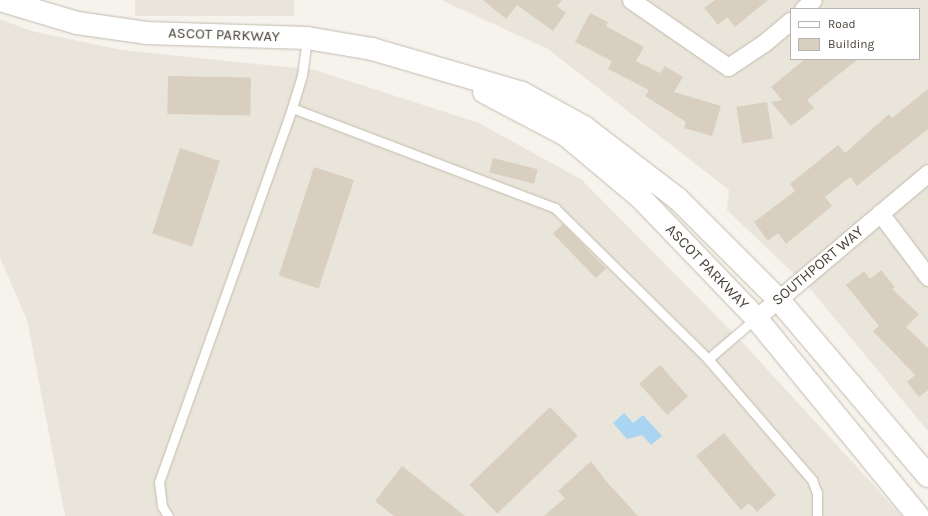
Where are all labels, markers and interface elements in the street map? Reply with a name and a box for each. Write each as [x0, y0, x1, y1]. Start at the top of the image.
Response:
legend [790, 8, 920, 60]
text: Road [828, 17, 856, 31]
street label: ASCOT PARKWAY [168, 24, 280, 46]
text: Building [828, 37, 874, 51]
street label: ASCOT PARKWAY [662, 221, 752, 313]
street label: SOUTHPORT WAY [769, 223, 867, 309]

